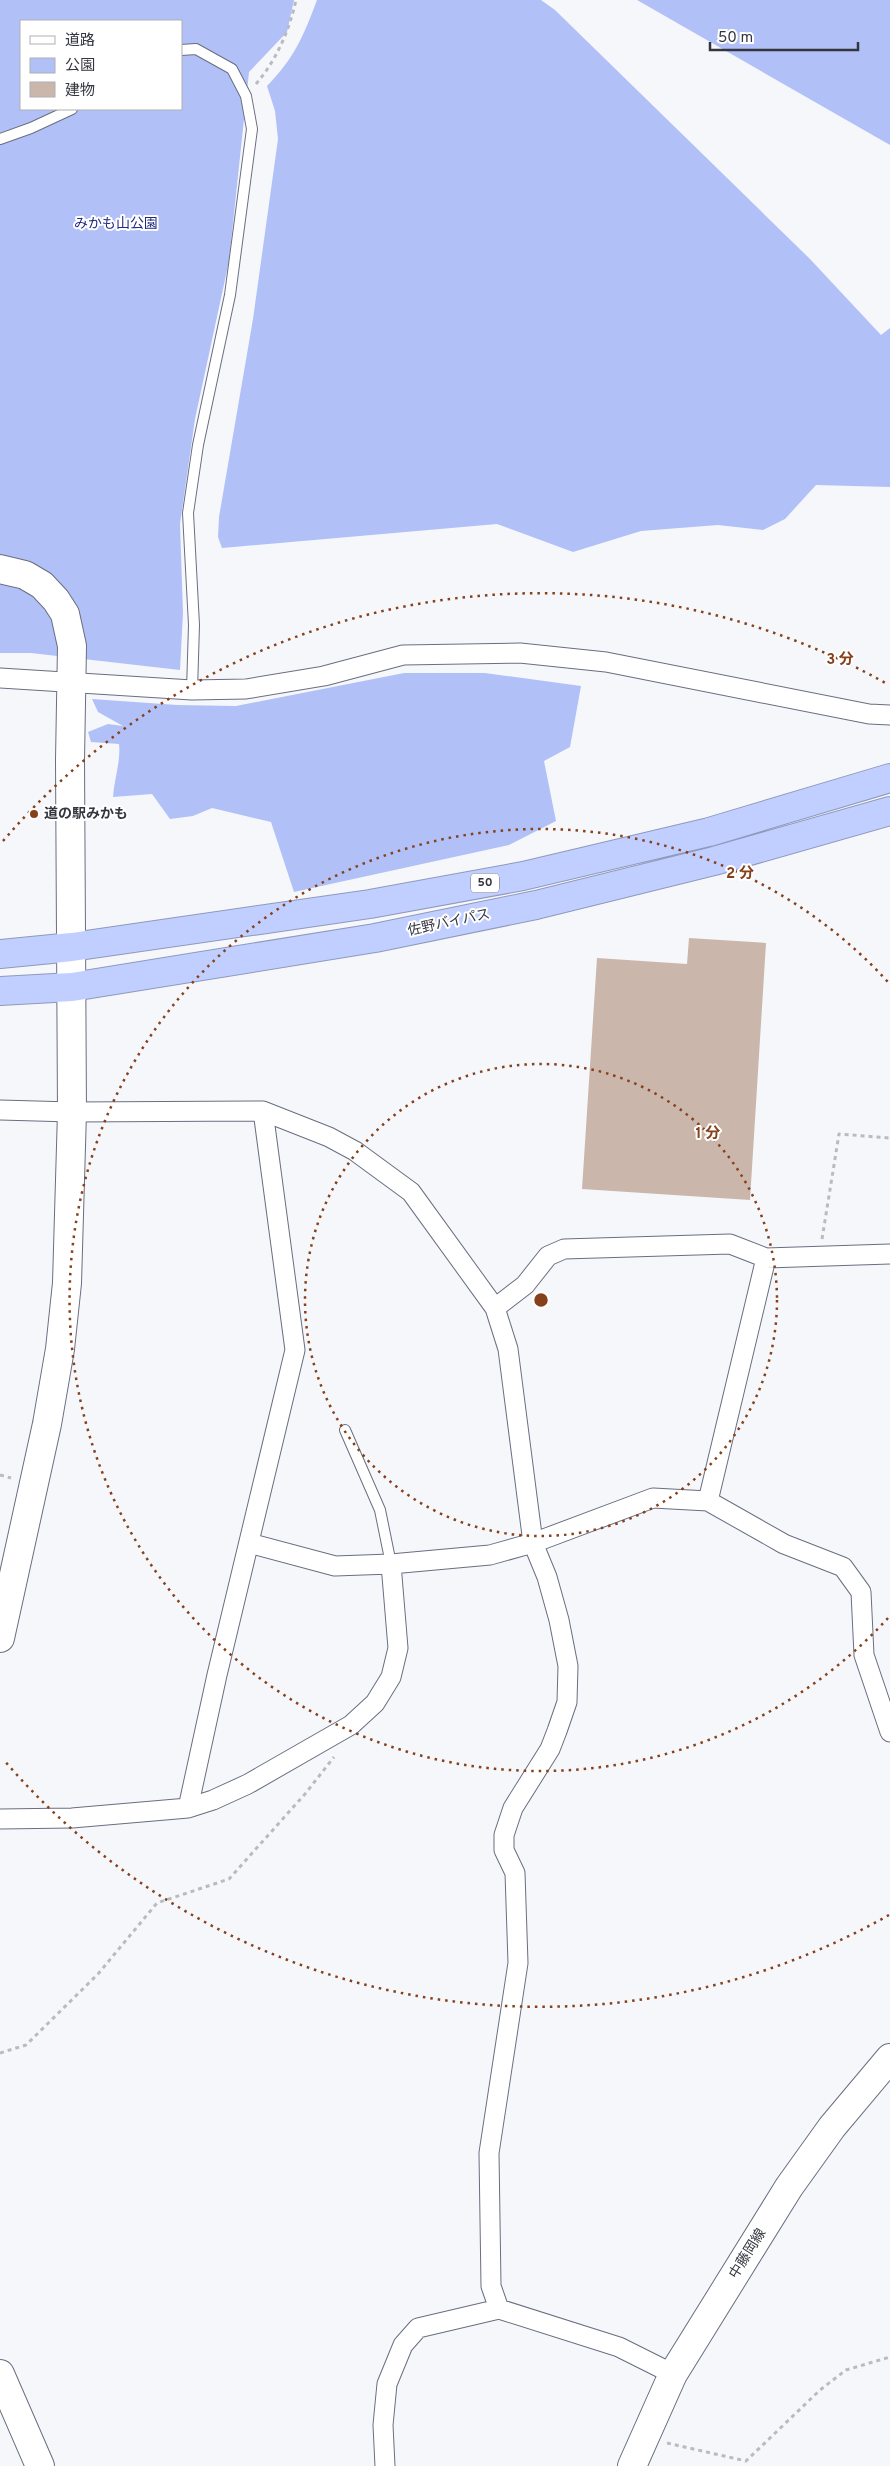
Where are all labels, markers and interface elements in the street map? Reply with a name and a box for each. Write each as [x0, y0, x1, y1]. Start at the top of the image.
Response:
legend [20, 20, 182, 110]
scale bar [710, 20, 858, 52]
text: 50 m [718, 29, 753, 48]
text: 道路 [65, 32, 95, 51]
text: 公園 [65, 57, 95, 76]
text: 建物 [65, 82, 95, 101]
park label: みかも山公園 [74, 216, 158, 233]
text: 3 分 [826, 651, 854, 670]
place label: 道の駅みかも [44, 806, 128, 823]
marker: 道の駅みかも [28, 808, 40, 820]
text: 2 分 [726, 865, 754, 884]
road number: 50 [471, 874, 499, 892]
street label: 佐野バイパス [406, 906, 492, 940]
text: 1 分 [696, 1125, 720, 1144]
centre of rings [532, 1291, 550, 1309]
street label: 中藤岡線 [726, 2226, 770, 2282]

